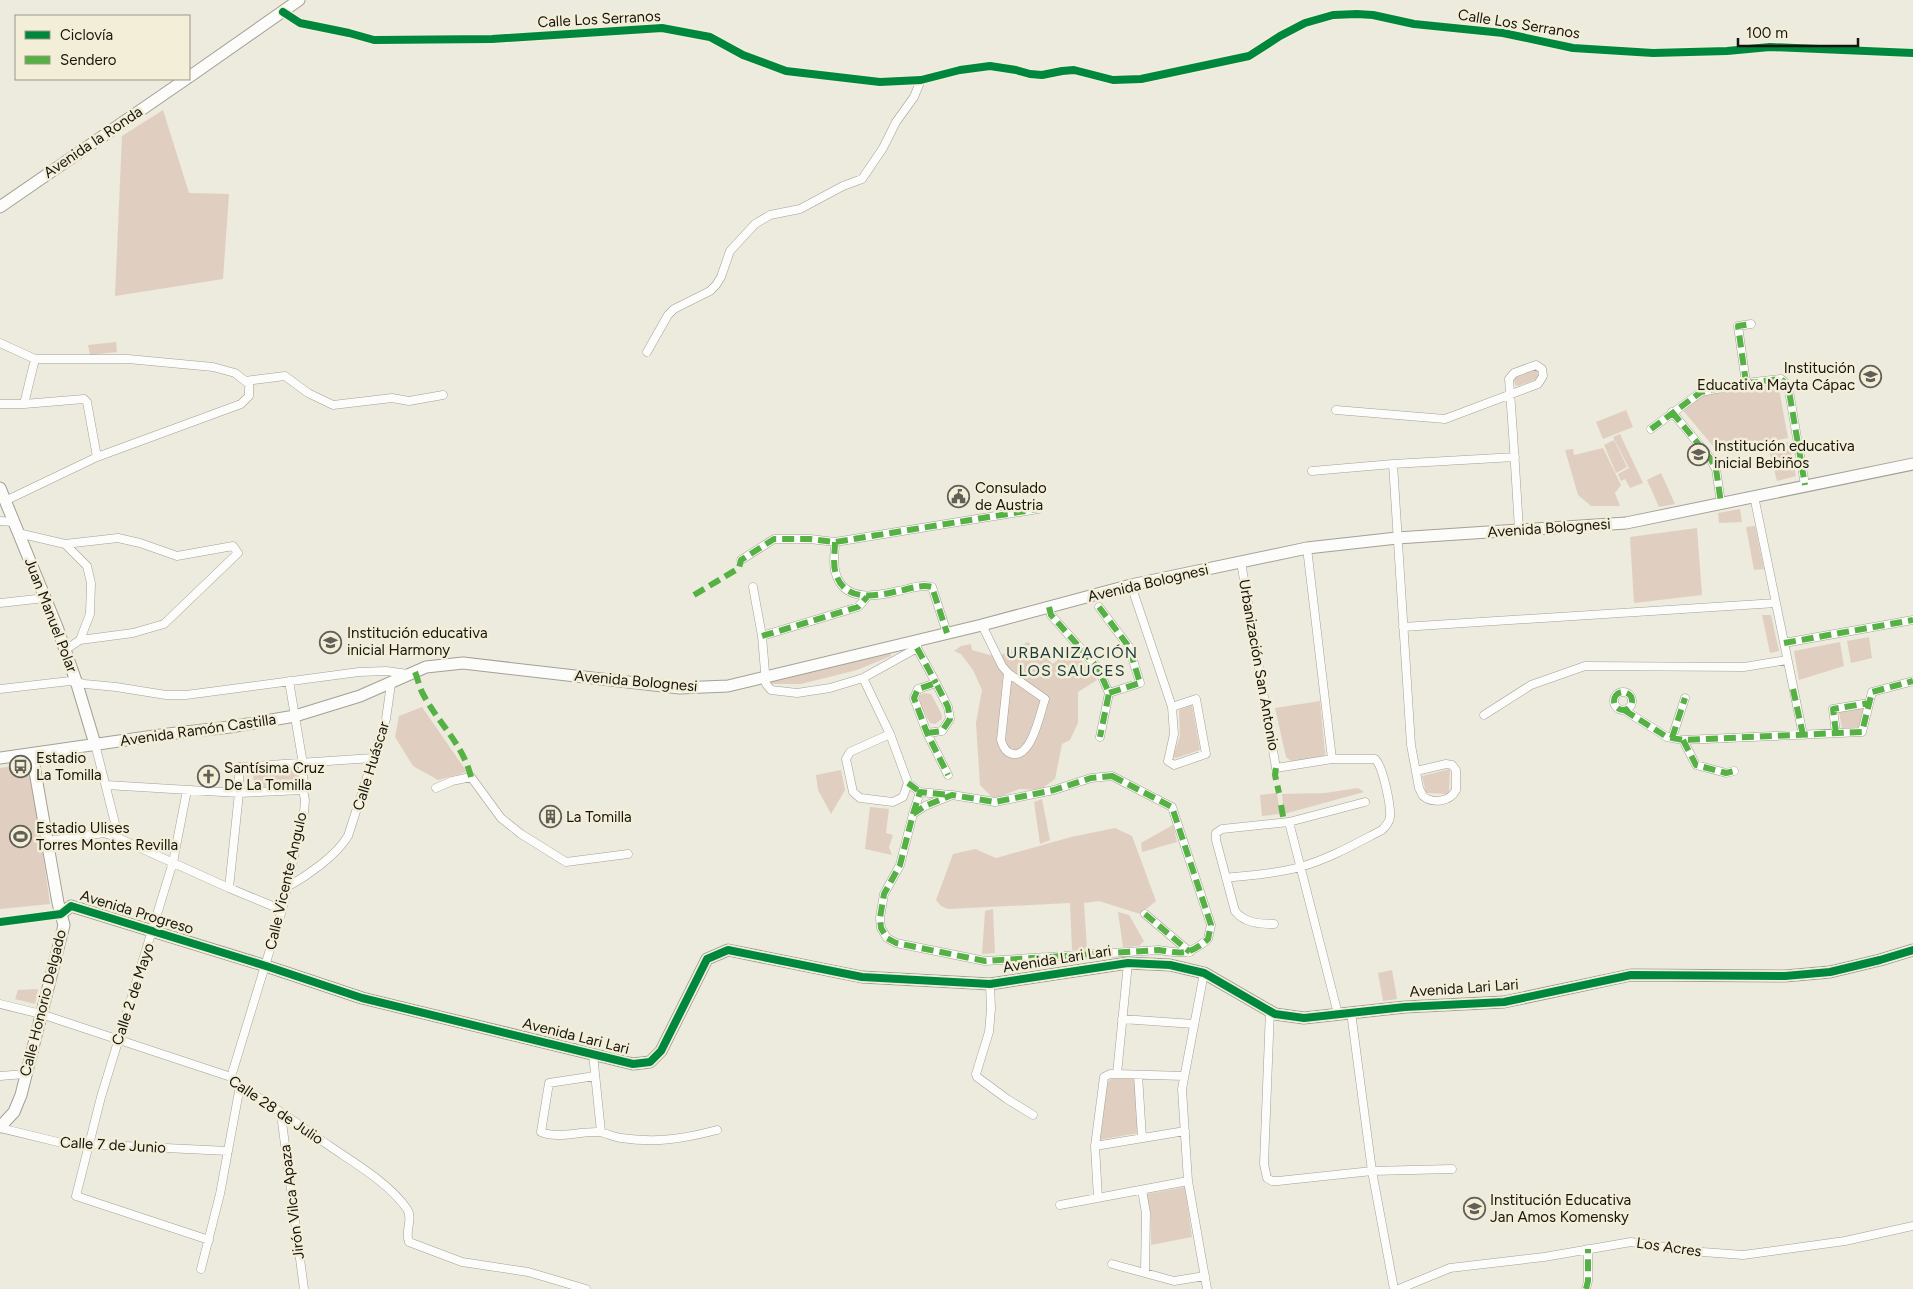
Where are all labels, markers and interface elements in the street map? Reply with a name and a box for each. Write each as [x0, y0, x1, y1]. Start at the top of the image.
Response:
street label: Calle Los Serranos [1457, 5, 1581, 43]
street label: Calle Los Serranos [537, 7, 661, 31]
legend [15, 15, 190, 80]
scale bar [1738, 15, 1858, 47]
text: 100 m [1746, 24, 1788, 42]
text: Ciclovía [60, 26, 113, 44]
text: Sendero [60, 51, 117, 69]
street label: Avenida la Ronda [40, 102, 146, 182]
place label: Institución Educativa Mayta Cápac [1697, 359, 1855, 394]
school or university icon: Institución Educativa Mayta Cápac [1859, 365, 1883, 389]
place label: Institución educativa inicial Bebiños [1714, 437, 1855, 472]
school or university icon: Institución educativa inicial Bebiños [1686, 443, 1710, 467]
place label: Consulado de Austria [975, 479, 1047, 514]
public building icon: Consulado de Austria [947, 485, 971, 509]
street label: Avenida Bolognesi [1487, 515, 1611, 541]
street label: Juan Manuel Polar [21, 555, 81, 675]
street label: Avenida Bolognesi [1086, 560, 1210, 606]
street label: Urbanización San Antonio [1235, 578, 1283, 752]
place label: Institución educativa inicial Harmony [347, 624, 488, 659]
school or university icon: Institución educativa inicial Harmony [319, 630, 343, 654]
district label: URBANIZACIÓN LOS SAUCES [1006, 643, 1138, 680]
street label: Avenida Bolognesi [574, 667, 698, 695]
street label: Avenida Ramón Castilla [119, 710, 277, 750]
street label: Calle Huáscar [349, 719, 393, 813]
place label: Estadio La Tomilla [36, 749, 102, 784]
bus stop icon: Estadio La Tomilla [8, 755, 32, 779]
place label: Santísima Cruz De La Tomilla [224, 759, 325, 794]
church icon: Santísima Cruz De La Tomilla [196, 765, 220, 789]
building icon: La Tomilla [538, 805, 562, 829]
place label: La Tomilla [566, 808, 632, 826]
street label: Calle Vicente Angulo [261, 810, 311, 952]
place label: Estadio Ulises Torres Montes Revilla [36, 819, 178, 854]
sports icon: Estadio Ulises Torres Montes Revilla [8, 825, 32, 849]
street label: Avenida Progreso [78, 886, 196, 938]
street label: Calle Honorio Delgado [16, 927, 70, 1078]
street label: Calle 2 de Mayo [108, 940, 158, 1047]
street label: Avenida Lari Lari [1002, 942, 1112, 976]
street label: Avenida Lari Lari [1409, 975, 1519, 1001]
street label: Avenida Lari Lari [521, 1014, 631, 1058]
street label: Calle 28 de Julio [225, 1072, 327, 1149]
street label: Calle 7 de Junio [60, 1133, 167, 1157]
street label: Jirón Vilca Apaza [276, 1144, 308, 1260]
place label: Institución Educativa Jan Amos Komensky [1490, 1191, 1631, 1226]
school or university icon: Institución Educativa Jan Amos Komensky [1462, 1197, 1486, 1221]
street label: Los Acres [1635, 1234, 1703, 1260]

